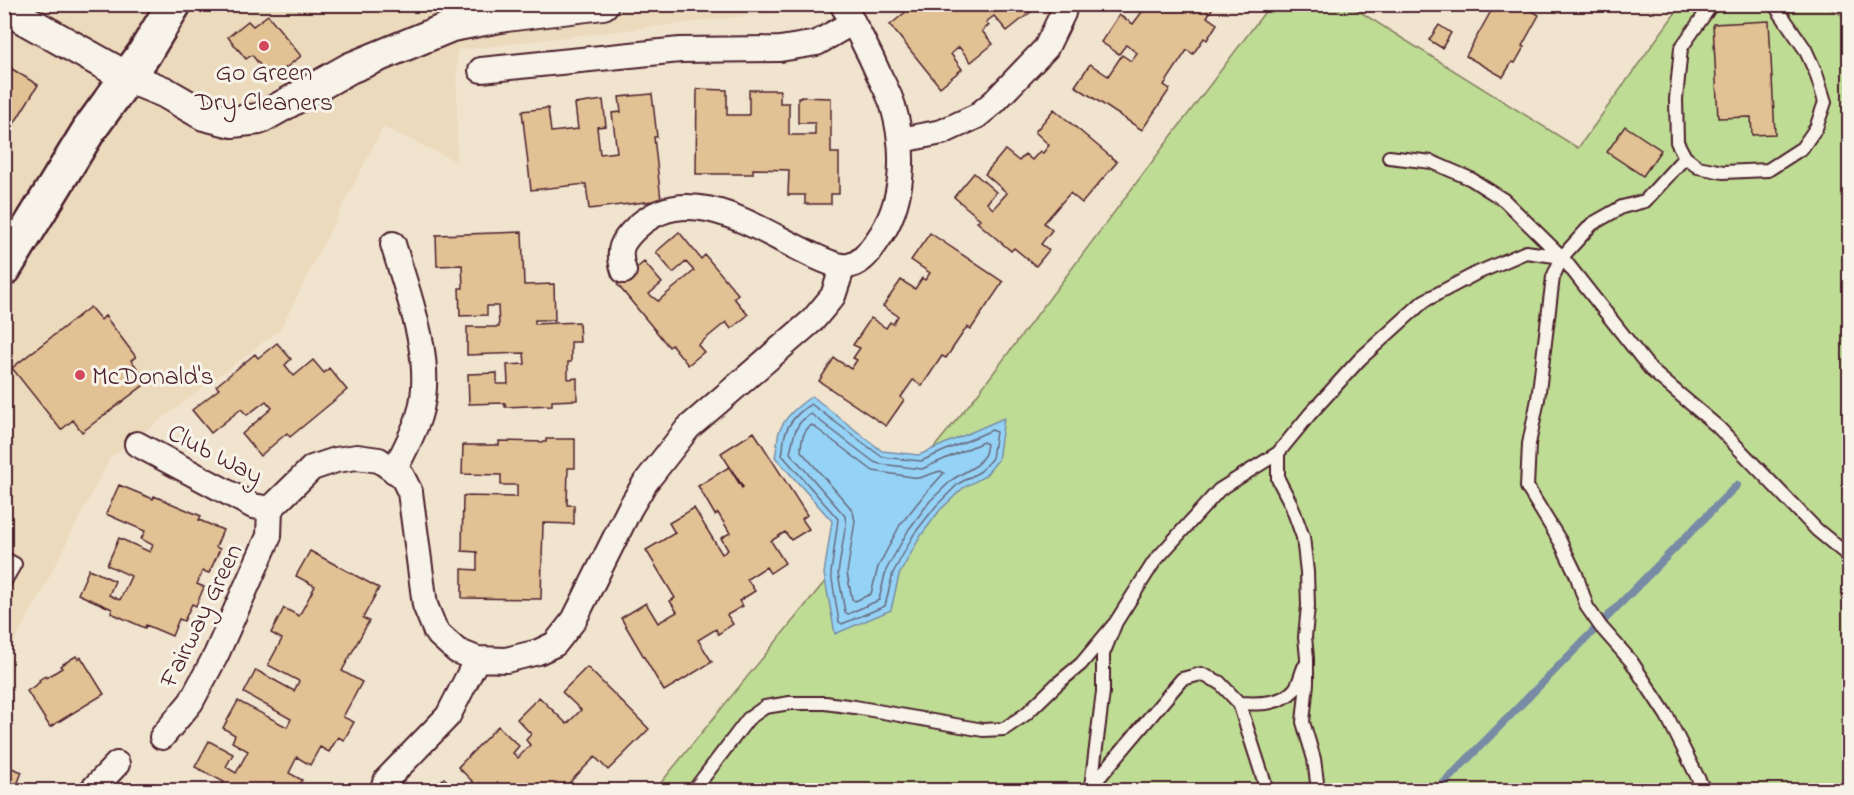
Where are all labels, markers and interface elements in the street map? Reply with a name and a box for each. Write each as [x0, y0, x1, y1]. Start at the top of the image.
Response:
marker: Go Green Dry Cleaners [257, 39, 271, 53]
place label: Go Green Dry Cleaners [194, 55, 333, 123]
place label: McDonald's [92, 359, 214, 397]
marker: McDonald's [73, 368, 87, 382]
street label: Club Way [160, 416, 269, 496]
street label: Fairway Green [151, 538, 254, 696]

